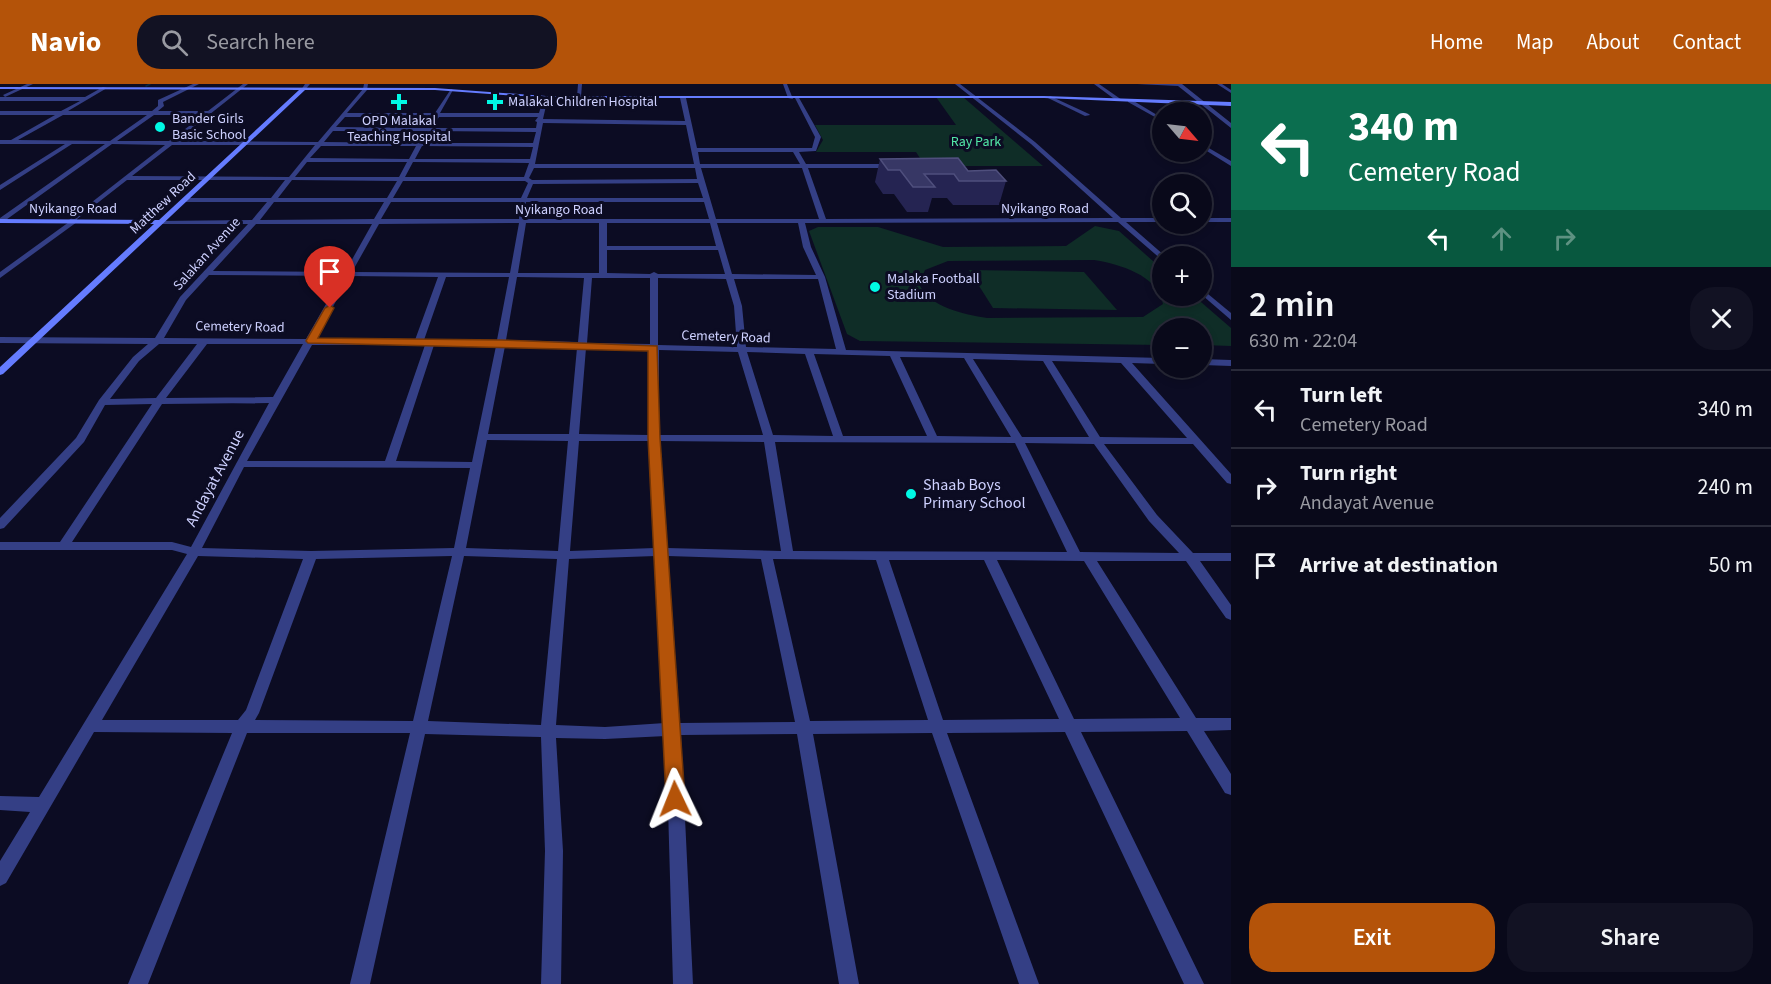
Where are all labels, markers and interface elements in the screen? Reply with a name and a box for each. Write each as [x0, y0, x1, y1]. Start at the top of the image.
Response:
search box [137, 15, 557, 69]
text: Navio [30, 22, 101, 62]
icon: search [158, 26, 191, 59]
text: Search here [206, 26, 315, 58]
text: Home [1430, 27, 1483, 57]
text: Map [1516, 27, 1554, 57]
text: About [1587, 27, 1639, 57]
text: Contact [1672, 27, 1741, 57]
place label: Malakal Children Hospital [508, 92, 658, 112]
marker: OPD Malakal Teaching Hospital [390, 93, 408, 111]
marker: Malakal Children Hospital [486, 93, 504, 111]
text: 340 m [1348, 97, 1459, 157]
north arrow [1152, 102, 1212, 162]
map controls [1152, 102, 1212, 378]
icon: left [1249, 108, 1327, 186]
place label: Bander Girls Basic School [172, 109, 246, 145]
place label: OPD Malakal Teaching Hospital [347, 111, 452, 147]
marker: Bander Girls Basic School [153, 120, 167, 134]
park label: Ray Park [951, 132, 1001, 152]
text: Cemetery Road [1348, 153, 1520, 192]
street label: Matthew Road [126, 167, 200, 239]
button: search [1152, 174, 1212, 234]
street label: Nyikango Road [29, 199, 117, 219]
street label: Nyikango Road [1001, 199, 1089, 219]
street label: Nyikango Road [515, 200, 603, 220]
street label: Salakan Avenue [169, 213, 245, 295]
icon: left [1422, 222, 1455, 255]
icon: ahead [1485, 222, 1518, 255]
icon: right [1548, 222, 1581, 255]
pin [304, 246, 355, 308]
button: + [1152, 246, 1212, 306]
icon: arrive [313, 255, 346, 288]
place label: Malaka Football Stadium [887, 269, 980, 305]
text: 2 min [1249, 279, 1335, 330]
marker: Malaka Football Stadium [868, 280, 882, 294]
button: close [1690, 287, 1753, 350]
street label: Cemetery Road [195, 316, 285, 338]
button: − [1152, 318, 1212, 378]
street label: Cemetery Road [681, 325, 771, 349]
text: 630 m · 22:04 [1249, 327, 1357, 355]
text: Turn left [1300, 379, 1382, 411]
icon: left [1249, 393, 1282, 426]
text: 340 m [1698, 393, 1753, 425]
text: Cemetery Road [1300, 411, 1428, 439]
street label: Andayat Avenue [180, 425, 250, 531]
text: Turn right [1300, 457, 1397, 489]
icon: right [1249, 471, 1282, 504]
text: 240 m [1698, 471, 1753, 503]
place label: Shaab Boys Primary School [923, 474, 1025, 514]
marker: Shaab Boys Primary School [904, 487, 918, 501]
text: Andayat Avenue [1300, 489, 1434, 517]
icon: arrive [1249, 549, 1282, 582]
text: Arrive at destination [1300, 549, 1498, 581]
text: 50 m [1708, 549, 1753, 581]
position arrow [643, 767, 707, 831]
button: Exit [1249, 903, 1495, 972]
button: Share [1507, 903, 1753, 972]

